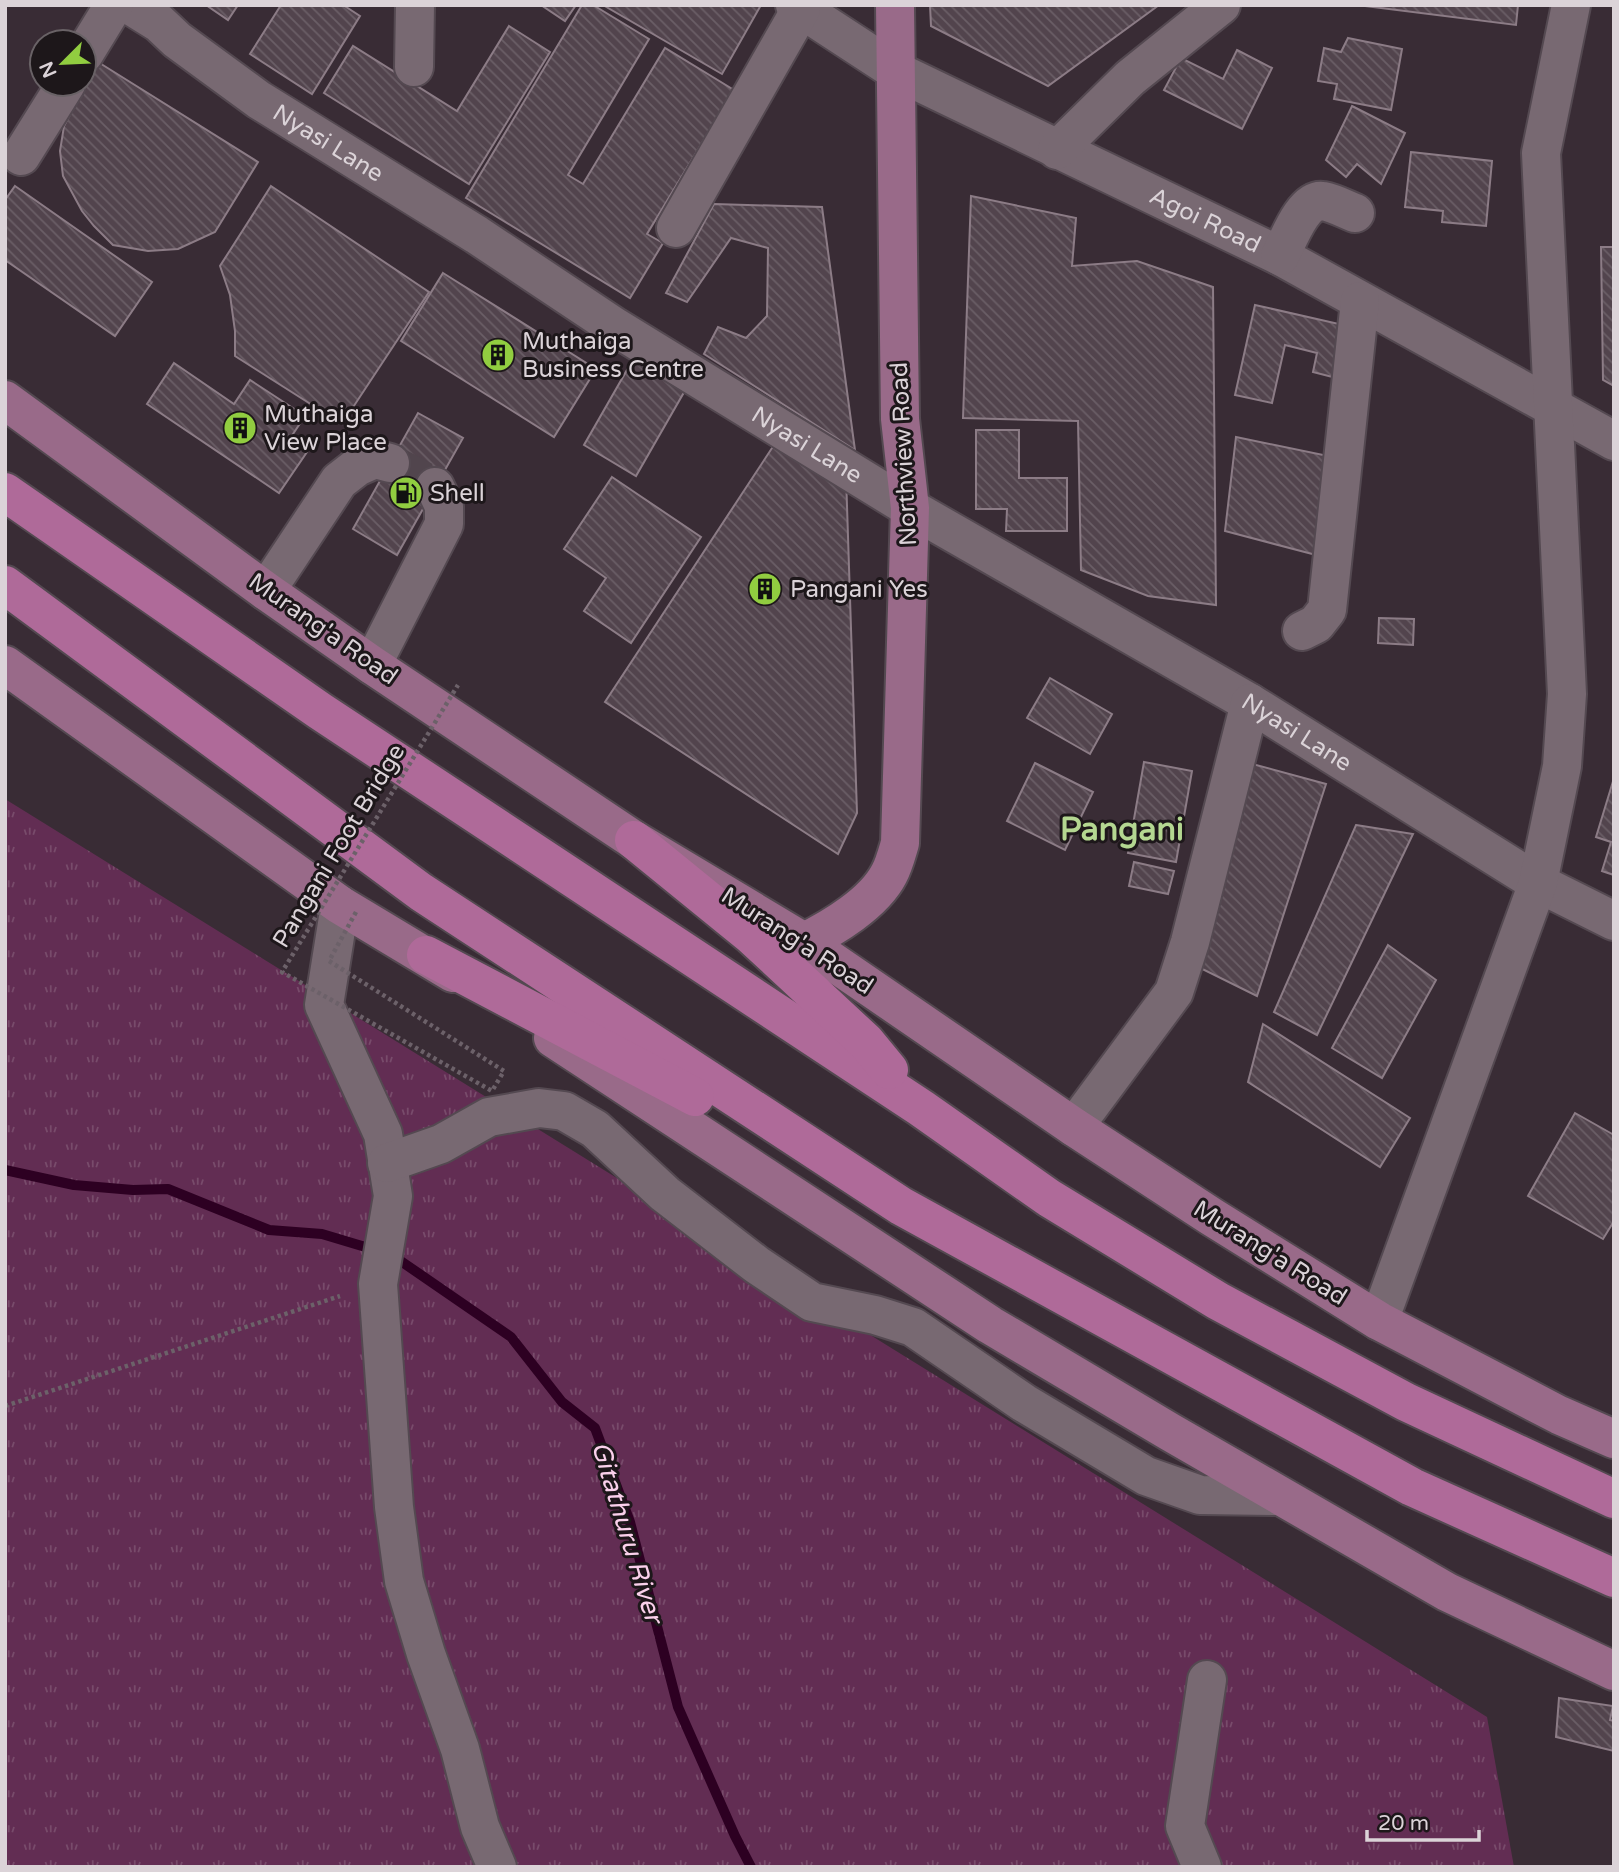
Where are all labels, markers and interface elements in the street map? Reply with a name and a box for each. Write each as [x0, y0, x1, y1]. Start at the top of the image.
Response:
north arrow [28, 28, 98, 98]
text: N [35, 58, 62, 81]
street label: Nyasi Lane [268, 98, 389, 188]
street label: Agoi Road [1145, 181, 1266, 259]
place label: Muthaiga Business Centre [522, 327, 704, 384]
building icon: Muthaiga Business Centre [479, 336, 517, 374]
street label: Northview Road [885, 361, 923, 547]
place label: Muthaiga View Place [264, 400, 387, 457]
street label: Nyasi Lane [746, 400, 868, 490]
building icon: Muthaiga View Place [221, 409, 259, 447]
fuel station icon: Shell [387, 474, 425, 512]
place label: Shell [430, 479, 485, 508]
street label: Murang'a Road [243, 567, 403, 691]
building icon: Pangani Yes [746, 570, 784, 608]
place label: Pangani Yes [790, 575, 928, 604]
street label: Nyasi Lane [1236, 687, 1357, 778]
street label: Pangani Foot Bridge [267, 739, 411, 953]
district label: Pangani [1060, 811, 1184, 849]
street label: Murang'a Road [716, 881, 878, 1001]
street label: Murang'a Road [1188, 1194, 1352, 1312]
water label: Gitathuru River [585, 1438, 670, 1629]
scale bar [1367, 1798, 1479, 1842]
text: 20 m [1378, 1811, 1429, 1836]

